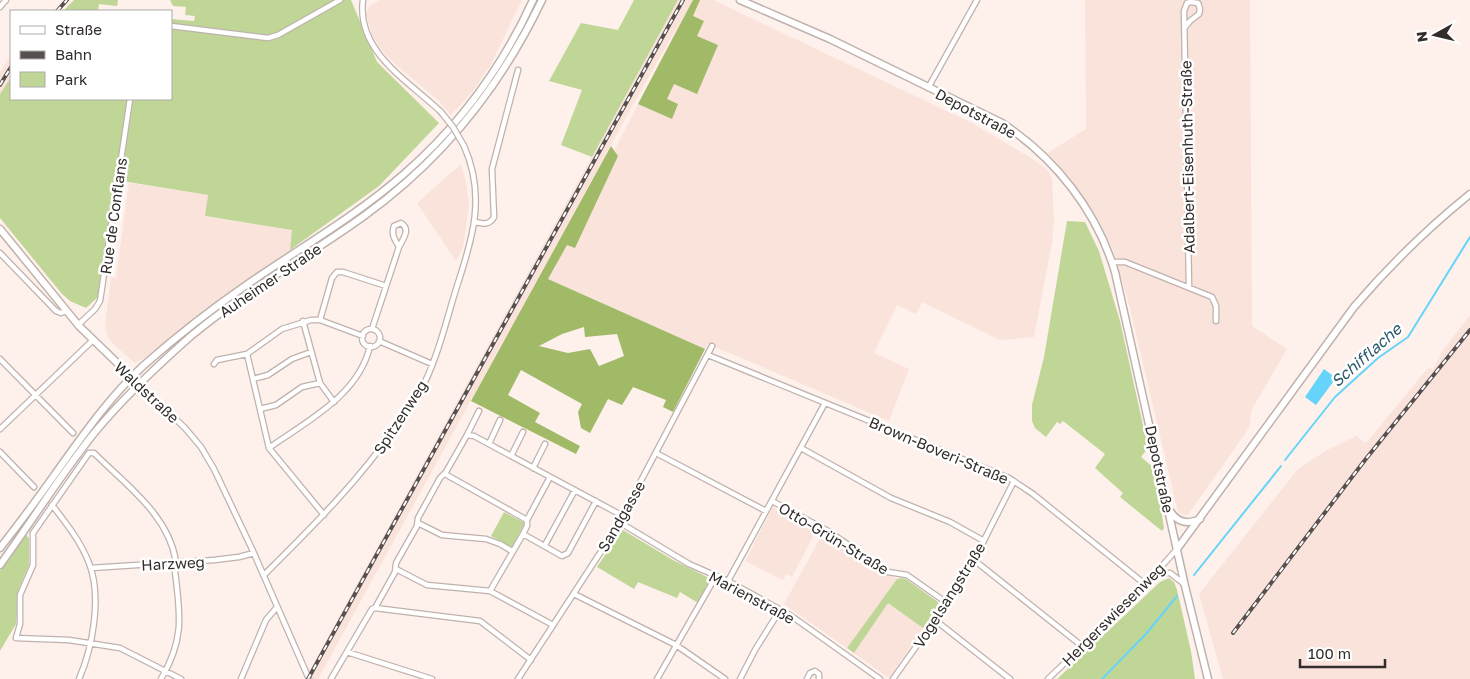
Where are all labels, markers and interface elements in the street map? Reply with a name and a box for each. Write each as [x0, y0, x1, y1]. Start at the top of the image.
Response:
legend [10, 10, 172, 100]
north arrow [1410, 10, 1460, 60]
text: Straße [55, 20, 102, 38]
text: N [1412, 30, 1431, 43]
text: Bahn [55, 45, 92, 63]
street label: Adalbert-Eisenhuth-Straße [1176, 60, 1198, 254]
text: Park [55, 70, 88, 88]
street label: Depotstraße [933, 84, 1020, 142]
street label: Rue de Conflans [96, 157, 130, 275]
street label: Auheimer Straße [216, 239, 325, 321]
water label: Schifflache [1327, 318, 1407, 391]
street label: Waldstraße [111, 358, 183, 427]
street label: Spitzenweg [369, 377, 431, 457]
street label: Brown-Boveri-Straße [867, 412, 1012, 488]
street label: Depotstraße [1142, 424, 1178, 515]
street label: Sandgasse [593, 477, 649, 555]
street label: Otto-Grün-Straße [776, 498, 892, 578]
street label: Vogelsangstraße [909, 539, 989, 651]
street label: Harzweg [141, 552, 205, 574]
street label: Hergerswiesenweg [1058, 559, 1168, 669]
street label: Marienstraße [706, 567, 798, 627]
scale bar [1300, 636, 1385, 668]
text: 100 m [1308, 644, 1351, 662]

